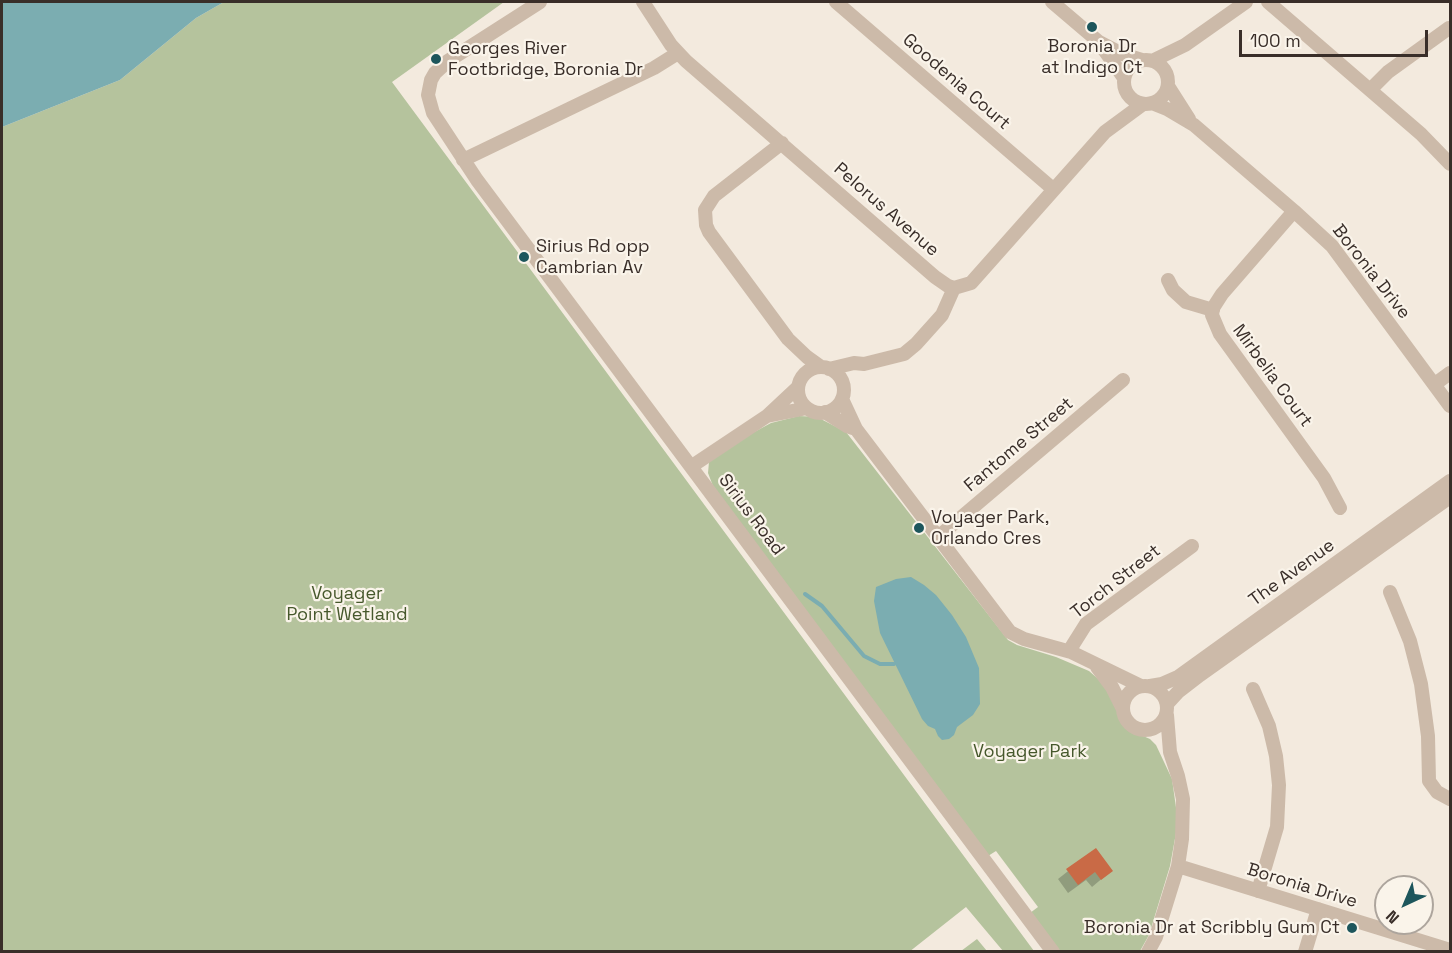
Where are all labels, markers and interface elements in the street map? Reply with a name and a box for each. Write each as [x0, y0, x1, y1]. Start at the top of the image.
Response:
scale bar [1242, 18, 1431, 56]
marker: Boronia Dr at Indigo Ct [1085, 20, 1099, 34]
street label: Goodenia Court [898, 29, 1014, 135]
text: 100 m [1250, 29, 1301, 52]
place label: Boronia Dr at Indigo Ct [1041, 36, 1143, 78]
place label: Georges River Footbridge, Boronia Dr [448, 38, 643, 80]
marker: Georges River Footbridge, Boronia Dr [429, 52, 443, 66]
street label: Pelorus Avenue [829, 158, 943, 262]
street label: Boronia Drive [1327, 220, 1415, 324]
place label: Sirius Rd opp Cambrian Av [536, 236, 650, 278]
marker: Sirius Rd opp Cambrian Av [517, 250, 531, 264]
street label: Mirbelia Court [1228, 320, 1316, 432]
street label: Fantome Street [960, 393, 1078, 497]
street label: Sirius Road [714, 470, 788, 560]
place label: Voyager Park, Orlando Cres [931, 507, 1049, 550]
marker: Voyager Park, Orlando Cres [912, 521, 926, 535]
street label: The Avenue [1245, 535, 1339, 611]
street label: Torch Street [1067, 540, 1165, 624]
park label: Voyager Point Wetland [286, 583, 408, 626]
park label: Voyager Park [973, 741, 1087, 763]
street label: Boronia Drive [1244, 859, 1360, 913]
north arrow [1374, 875, 1434, 935]
text: N [1381, 906, 1404, 928]
place label: Boronia Dr at Scribbly Gum Ct [1084, 917, 1340, 939]
marker: Boronia Dr at Scribbly Gum Ct [1345, 921, 1359, 935]

